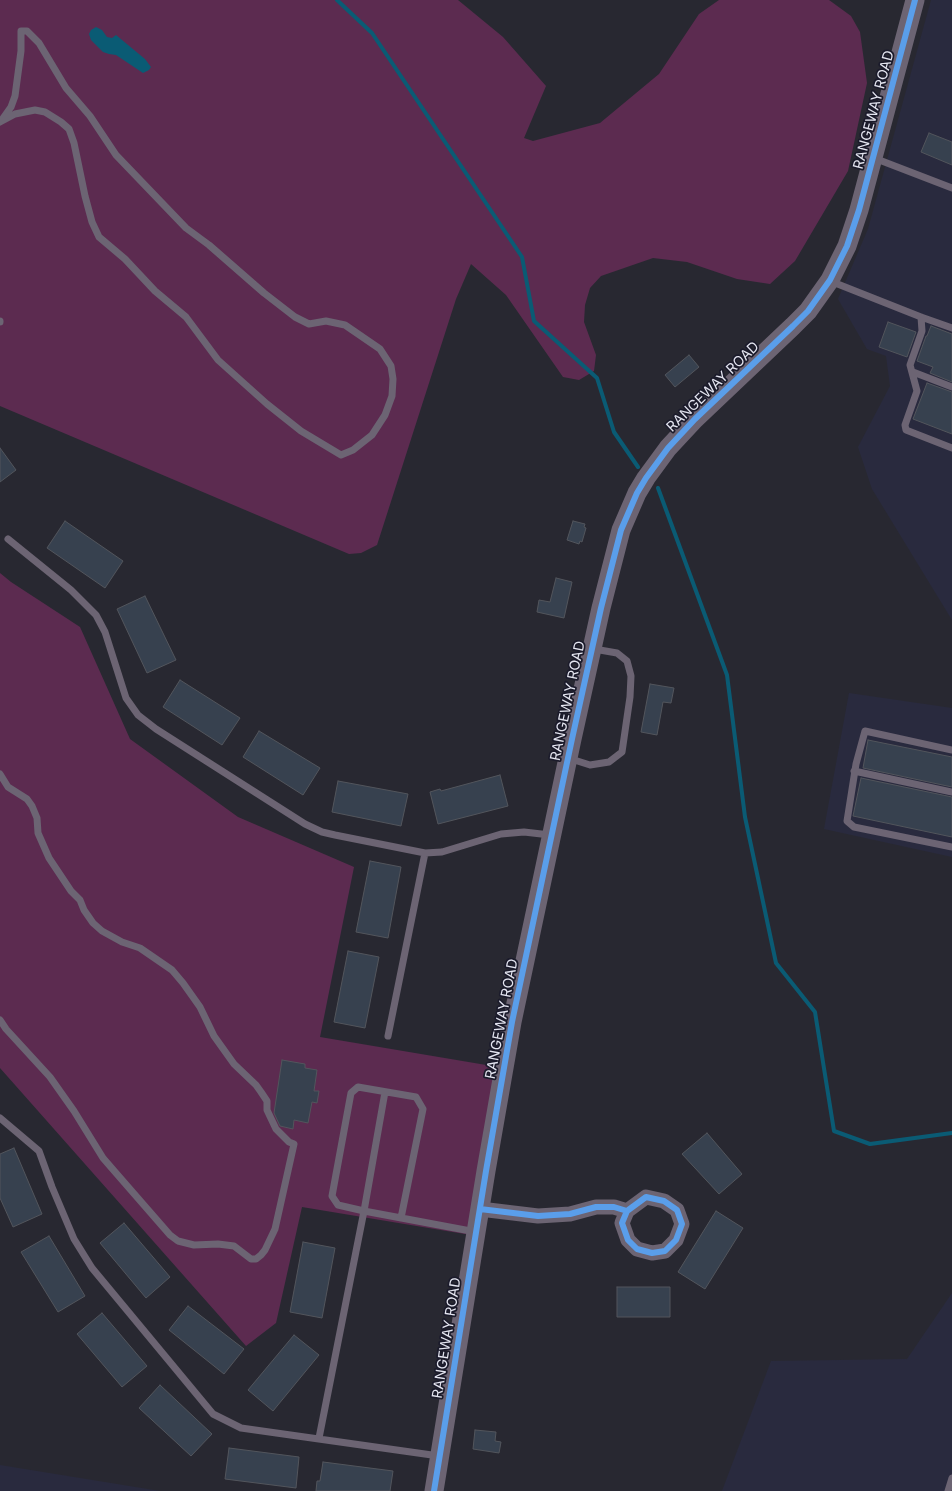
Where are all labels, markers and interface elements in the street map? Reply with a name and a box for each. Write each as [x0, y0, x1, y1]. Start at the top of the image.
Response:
street label: RANGEWAY ROAD [850, 49, 898, 171]
street label: RANGEWAY ROAD [663, 339, 763, 435]
street label: RANGEWAY ROAD [547, 640, 589, 762]
street label: RANGEWAY ROAD [482, 957, 522, 1081]
street label: RANGEWAY ROAD [429, 1276, 465, 1400]

